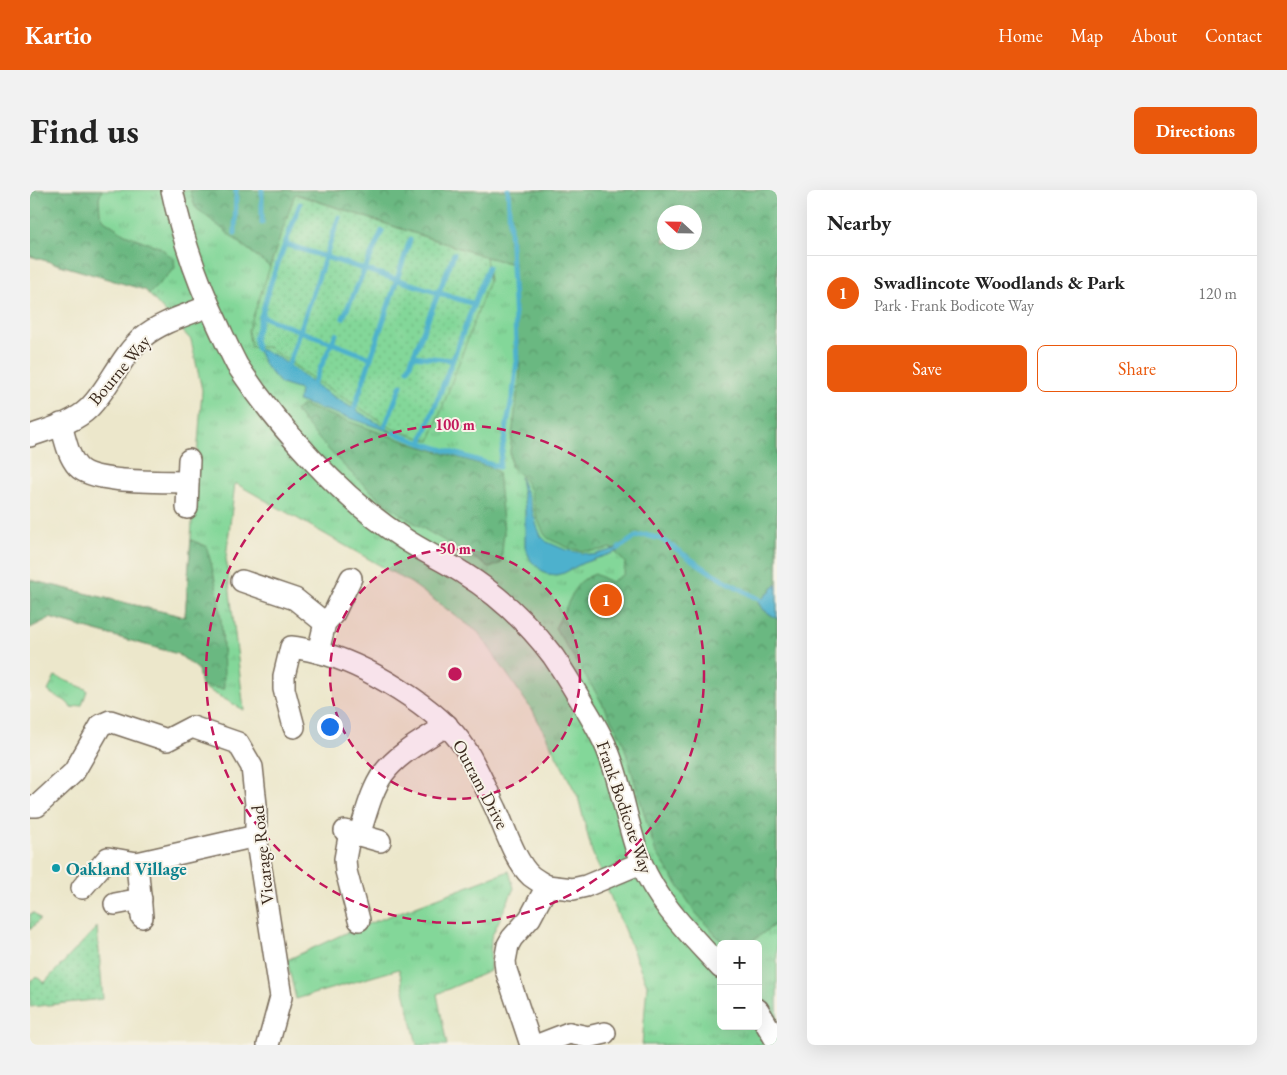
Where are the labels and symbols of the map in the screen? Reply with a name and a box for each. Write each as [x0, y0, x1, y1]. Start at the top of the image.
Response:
north arrow [657, 205, 702, 250]
street label: Bourne Way [83, 330, 155, 410]
text: 100 m [435, 415, 475, 434]
text: 50 m [439, 539, 471, 558]
pin: 1 [590, 581, 622, 619]
centre of rings [446, 665, 464, 683]
your location [317, 714, 343, 740]
street label: Outram Drive [448, 735, 514, 833]
street label: Frank Bodicote Way [592, 738, 658, 876]
street label: Vicarage Road [245, 803, 279, 906]
place label: Oakland Village [66, 857, 187, 880]
marker: Oakland Village [50, 862, 62, 874]

